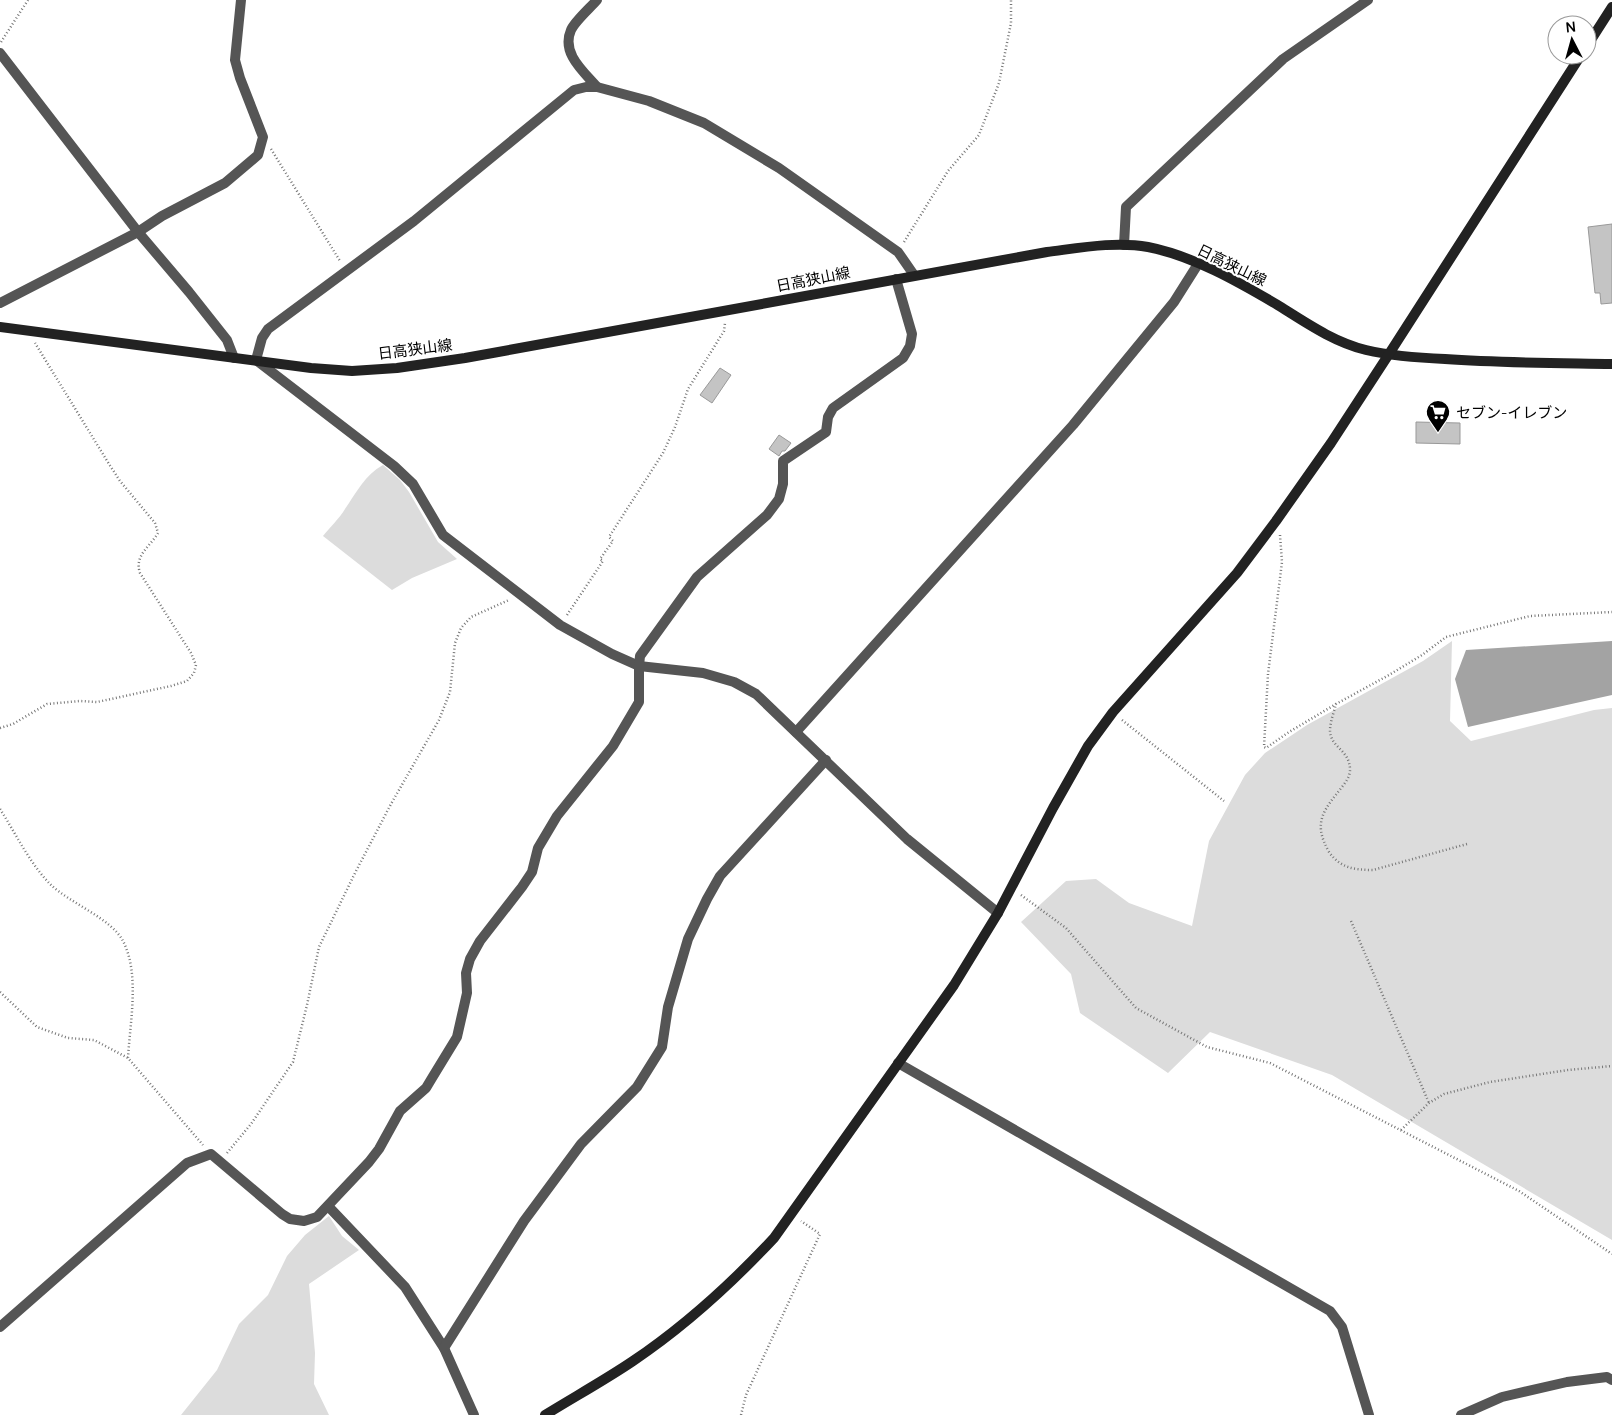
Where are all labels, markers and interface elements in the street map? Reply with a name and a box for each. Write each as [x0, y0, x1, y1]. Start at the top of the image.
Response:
north arrow [1547, 15, 1597, 65]
text: N [1565, 17, 1577, 37]
street label: 日高狭山線 [1194, 239, 1270, 291]
street label: 日高狭山線 [774, 262, 852, 296]
street label: 日高狭山線 [376, 334, 454, 364]
supermarket icon: セブン-イレブン [1425, 399, 1451, 433]
place label: セブン-イレブン [1456, 402, 1567, 423]

